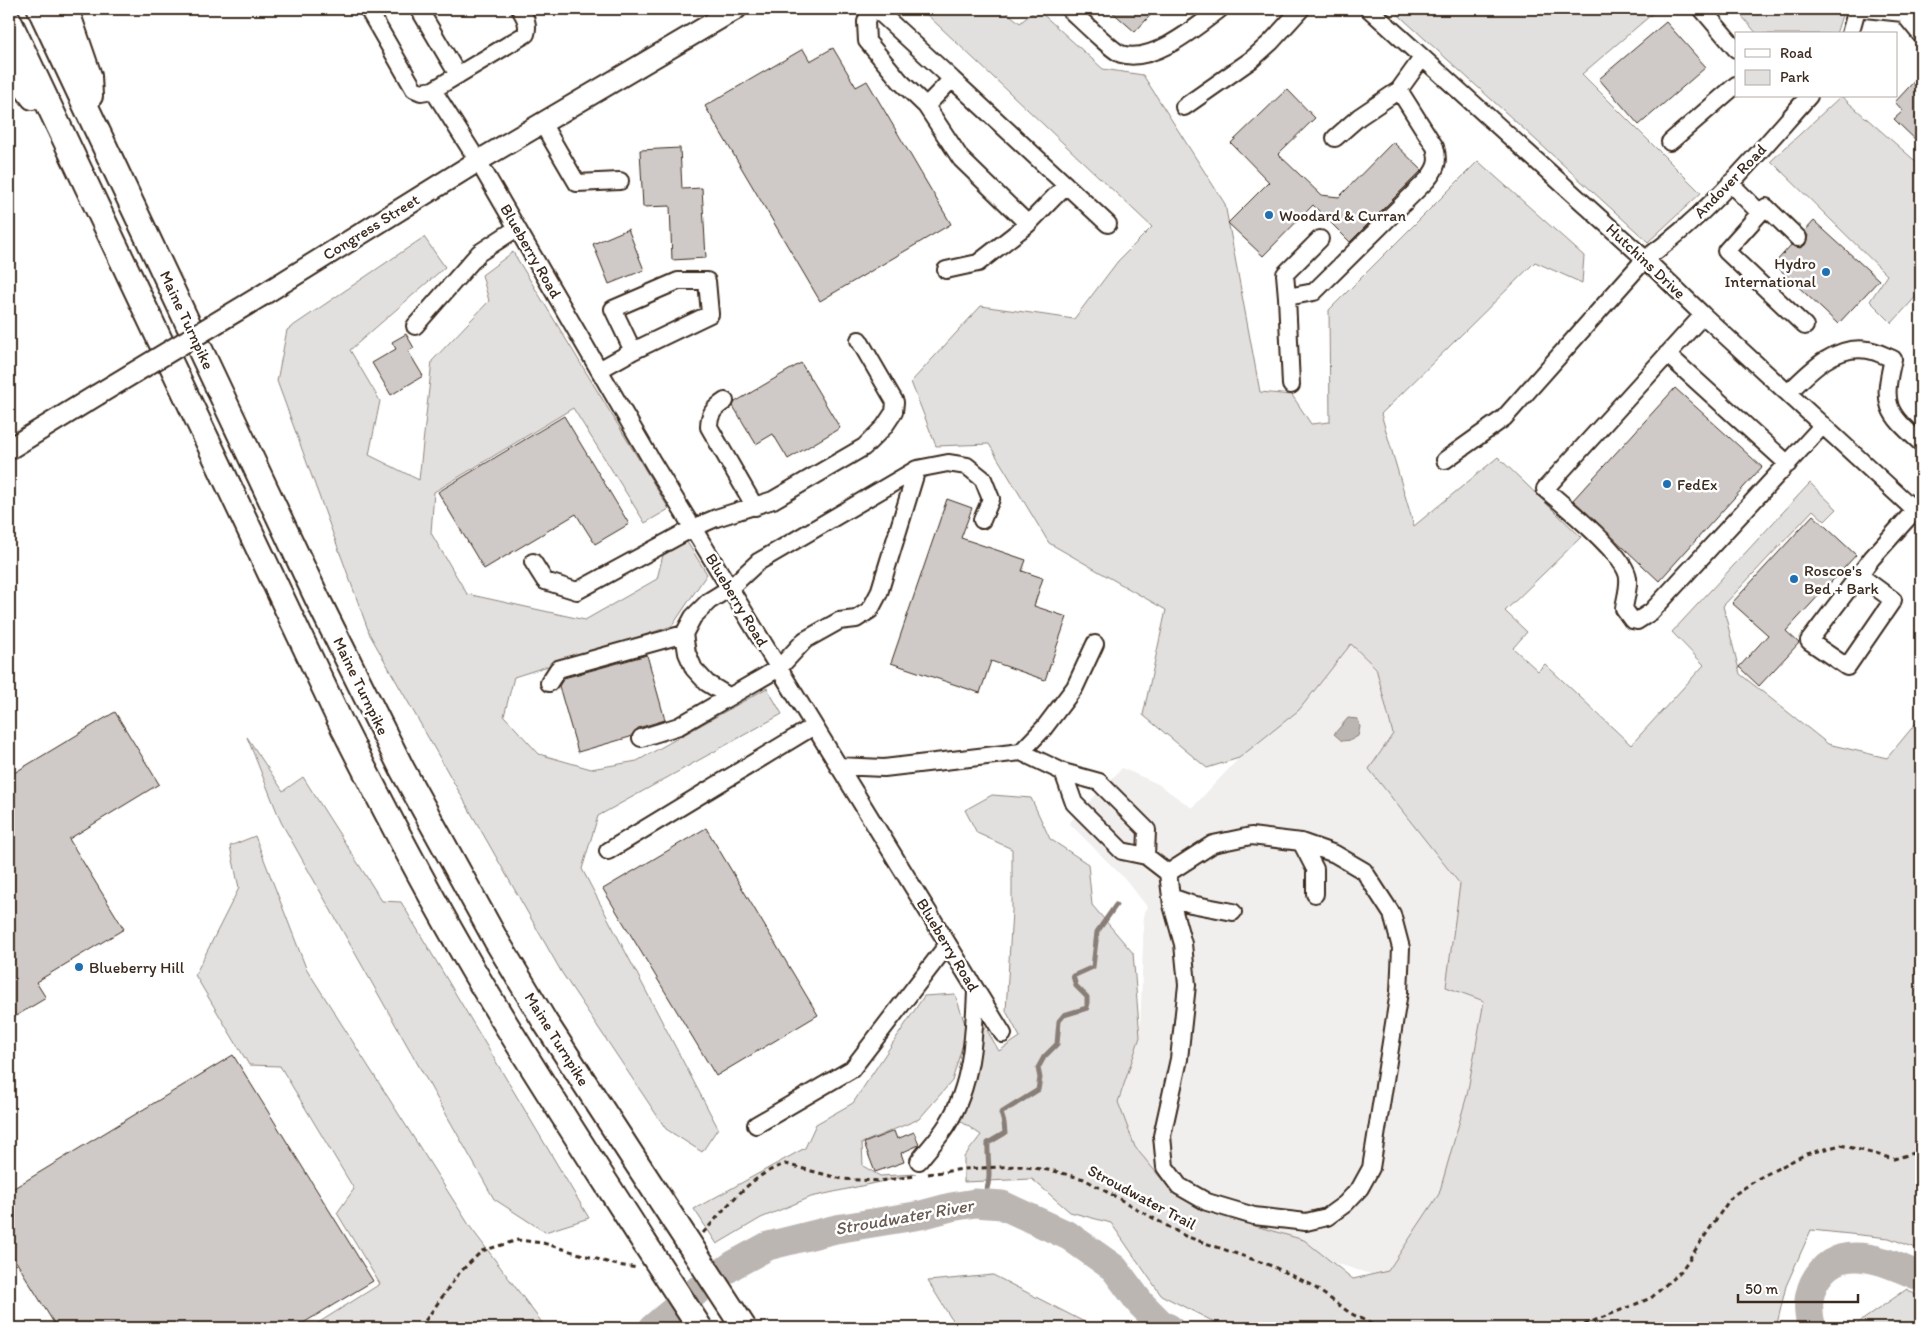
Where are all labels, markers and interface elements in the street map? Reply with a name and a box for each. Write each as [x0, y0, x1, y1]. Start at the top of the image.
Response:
legend [1735, 32, 1898, 98]
text: Road [1780, 44, 1813, 62]
text: Park [1780, 68, 1810, 86]
street label: Andover Road [1690, 140, 1770, 222]
street label: Congress Street [319, 190, 423, 264]
street label: Blueberry Road [496, 201, 566, 302]
place label: Woodard & Curran [1279, 206, 1406, 225]
marker: Woodard & Curran [1263, 209, 1275, 221]
street label: Hutchins Drive [1602, 219, 1690, 303]
place label: Hydro International [1724, 254, 1816, 291]
marker: Hydro International [1820, 266, 1832, 278]
street label: Maine Turnpike [156, 268, 218, 373]
place label: FedEx [1677, 475, 1718, 494]
marker: FedEx [1661, 478, 1673, 490]
street label: Blueberry Road [702, 550, 772, 650]
place label: Roscoe's Bed + Bark [1804, 561, 1880, 598]
marker: Roscoe's Bed + Bark [1788, 573, 1800, 585]
street label: Maine Turnpike [329, 634, 393, 738]
street label: Blueberry Road [913, 895, 983, 995]
place label: Blueberry Hill [89, 958, 185, 977]
marker: Blueberry Hill [73, 961, 85, 973]
street label: Maine Turnpike [521, 989, 593, 1090]
street label: Stroudwater Trail [1085, 1160, 1200, 1234]
water label: Stroudwater River [833, 1194, 977, 1240]
scale bar [1738, 1272, 1858, 1304]
text: 50 m [1745, 1280, 1778, 1298]

